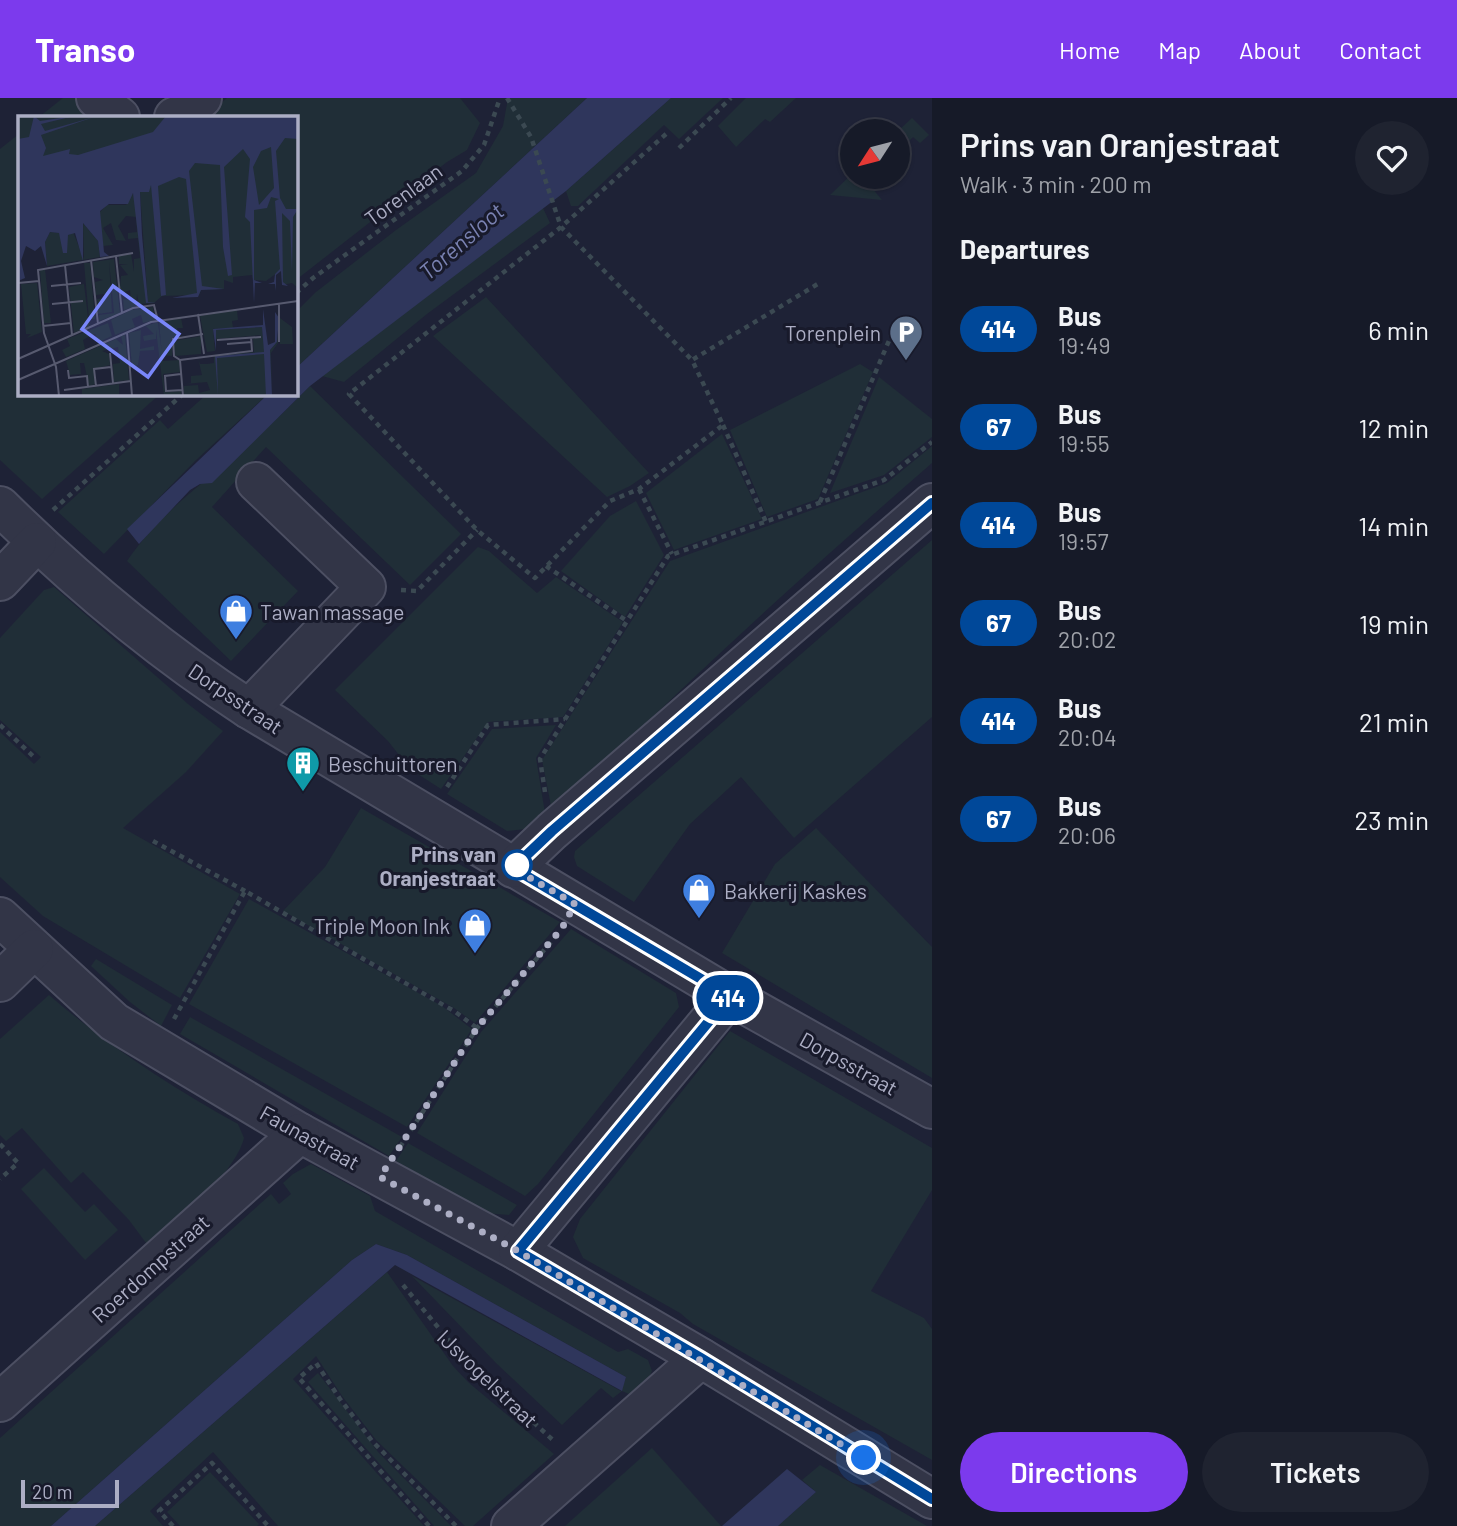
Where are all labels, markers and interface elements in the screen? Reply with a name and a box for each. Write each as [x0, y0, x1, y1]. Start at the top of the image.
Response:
text: Transo [35, 29, 135, 69]
text: Home [1059, 35, 1120, 64]
text: Map [1158, 35, 1201, 64]
text: About [1239, 35, 1301, 64]
text: Contact [1339, 35, 1422, 64]
inset map [18, 116, 298, 396]
north arrow [840, 119, 910, 189]
map controls [840, 119, 910, 189]
button: heart [1355, 121, 1429, 195]
text: Prins van Oranjestraat [960, 124, 1280, 164]
street label: Torenlaan [359, 158, 447, 230]
text: Walk · 3 min · 200 m [960, 170, 1151, 198]
water label: Torensloot [413, 197, 509, 285]
text: Departures [960, 233, 1090, 264]
text: Bus [1058, 300, 1101, 331]
parking icon: Torenplein [887, 313, 925, 362]
text: 414 [981, 314, 1016, 343]
text: 6 min [1368, 314, 1429, 345]
place label: Torenplein [785, 320, 881, 345]
text: 19:49 [1058, 331, 1111, 359]
text: Bus [1058, 398, 1101, 429]
text: 67 [986, 412, 1011, 441]
text: 12 min [1359, 412, 1429, 443]
text: 19:55 [1058, 429, 1109, 457]
text: Bus [1058, 496, 1101, 527]
text: 414 [981, 510, 1016, 539]
text: 14 min [1358, 510, 1429, 541]
text: 19:57 [1058, 527, 1109, 555]
shop icon: Tawan massage [217, 592, 255, 641]
text: Bus [1058, 594, 1101, 625]
place label: Tawan massage [260, 599, 405, 624]
text: 67 [986, 608, 1011, 637]
text: 19 min [1359, 608, 1429, 639]
text: 20:02 [1058, 625, 1116, 653]
street label: Dorpsstraat [184, 657, 288, 739]
text: Bus [1058, 692, 1101, 723]
text: 414 [981, 706, 1016, 735]
text: 21 min [1359, 706, 1429, 737]
text: 20:04 [1058, 723, 1117, 751]
building icon: Beschuittoren [284, 744, 322, 793]
place label: Beschuittoren [328, 751, 458, 776]
text: Bus [1058, 790, 1101, 821]
text: 67 [986, 804, 1011, 833]
text: 23 min [1354, 804, 1429, 835]
text: 20:06 [1058, 821, 1116, 849]
place label: Prins van Oranjestraat [379, 841, 496, 890]
marker: Prins van Oranjestraat [502, 850, 532, 880]
shop icon: Bakkerij Kaskes [680, 871, 718, 920]
place label: Bakkerij Kaskes [724, 878, 867, 903]
shop icon: Triple Moon Ink [456, 906, 494, 955]
place label: Triple Moon Ink [314, 913, 450, 938]
line badge: 414 [688, 975, 768, 1021]
text: 414 [710, 983, 746, 1012]
street label: Dorpsstraat [796, 1026, 902, 1100]
street label: Faunastraat [256, 1099, 364, 1175]
street label: Roerdompstraat [86, 1209, 214, 1327]
street label: IJsvogelstraat [433, 1324, 543, 1432]
button: Directions [960, 1432, 1188, 1512]
button: Tickets [1202, 1432, 1429, 1512]
your location [846, 1440, 881, 1475]
scale bar [21, 1477, 119, 1509]
text: 20 m [32, 1480, 72, 1503]

